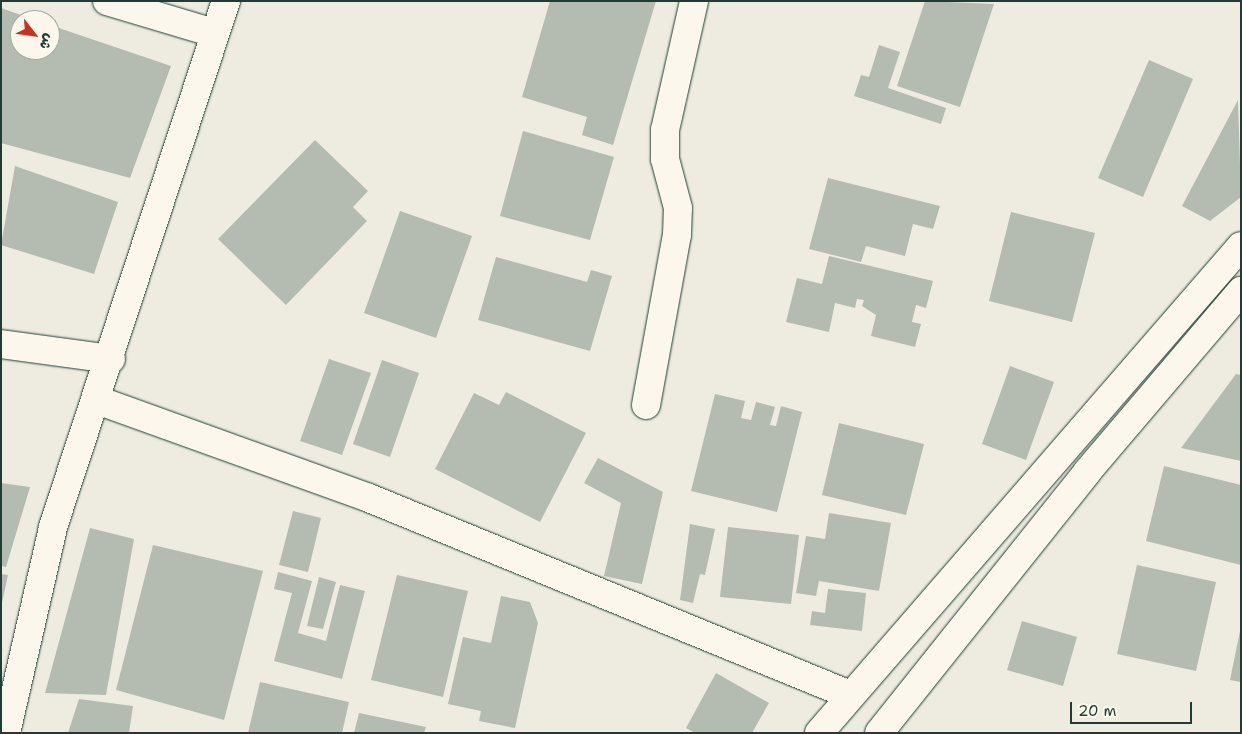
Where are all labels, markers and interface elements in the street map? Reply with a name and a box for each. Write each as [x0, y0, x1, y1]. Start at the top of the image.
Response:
north arrow [10, 10, 60, 60]
text: ش [35, 31, 59, 53]
scale bar [1072, 692, 1194, 724]
text: 20 m [1078, 701, 1117, 721]

